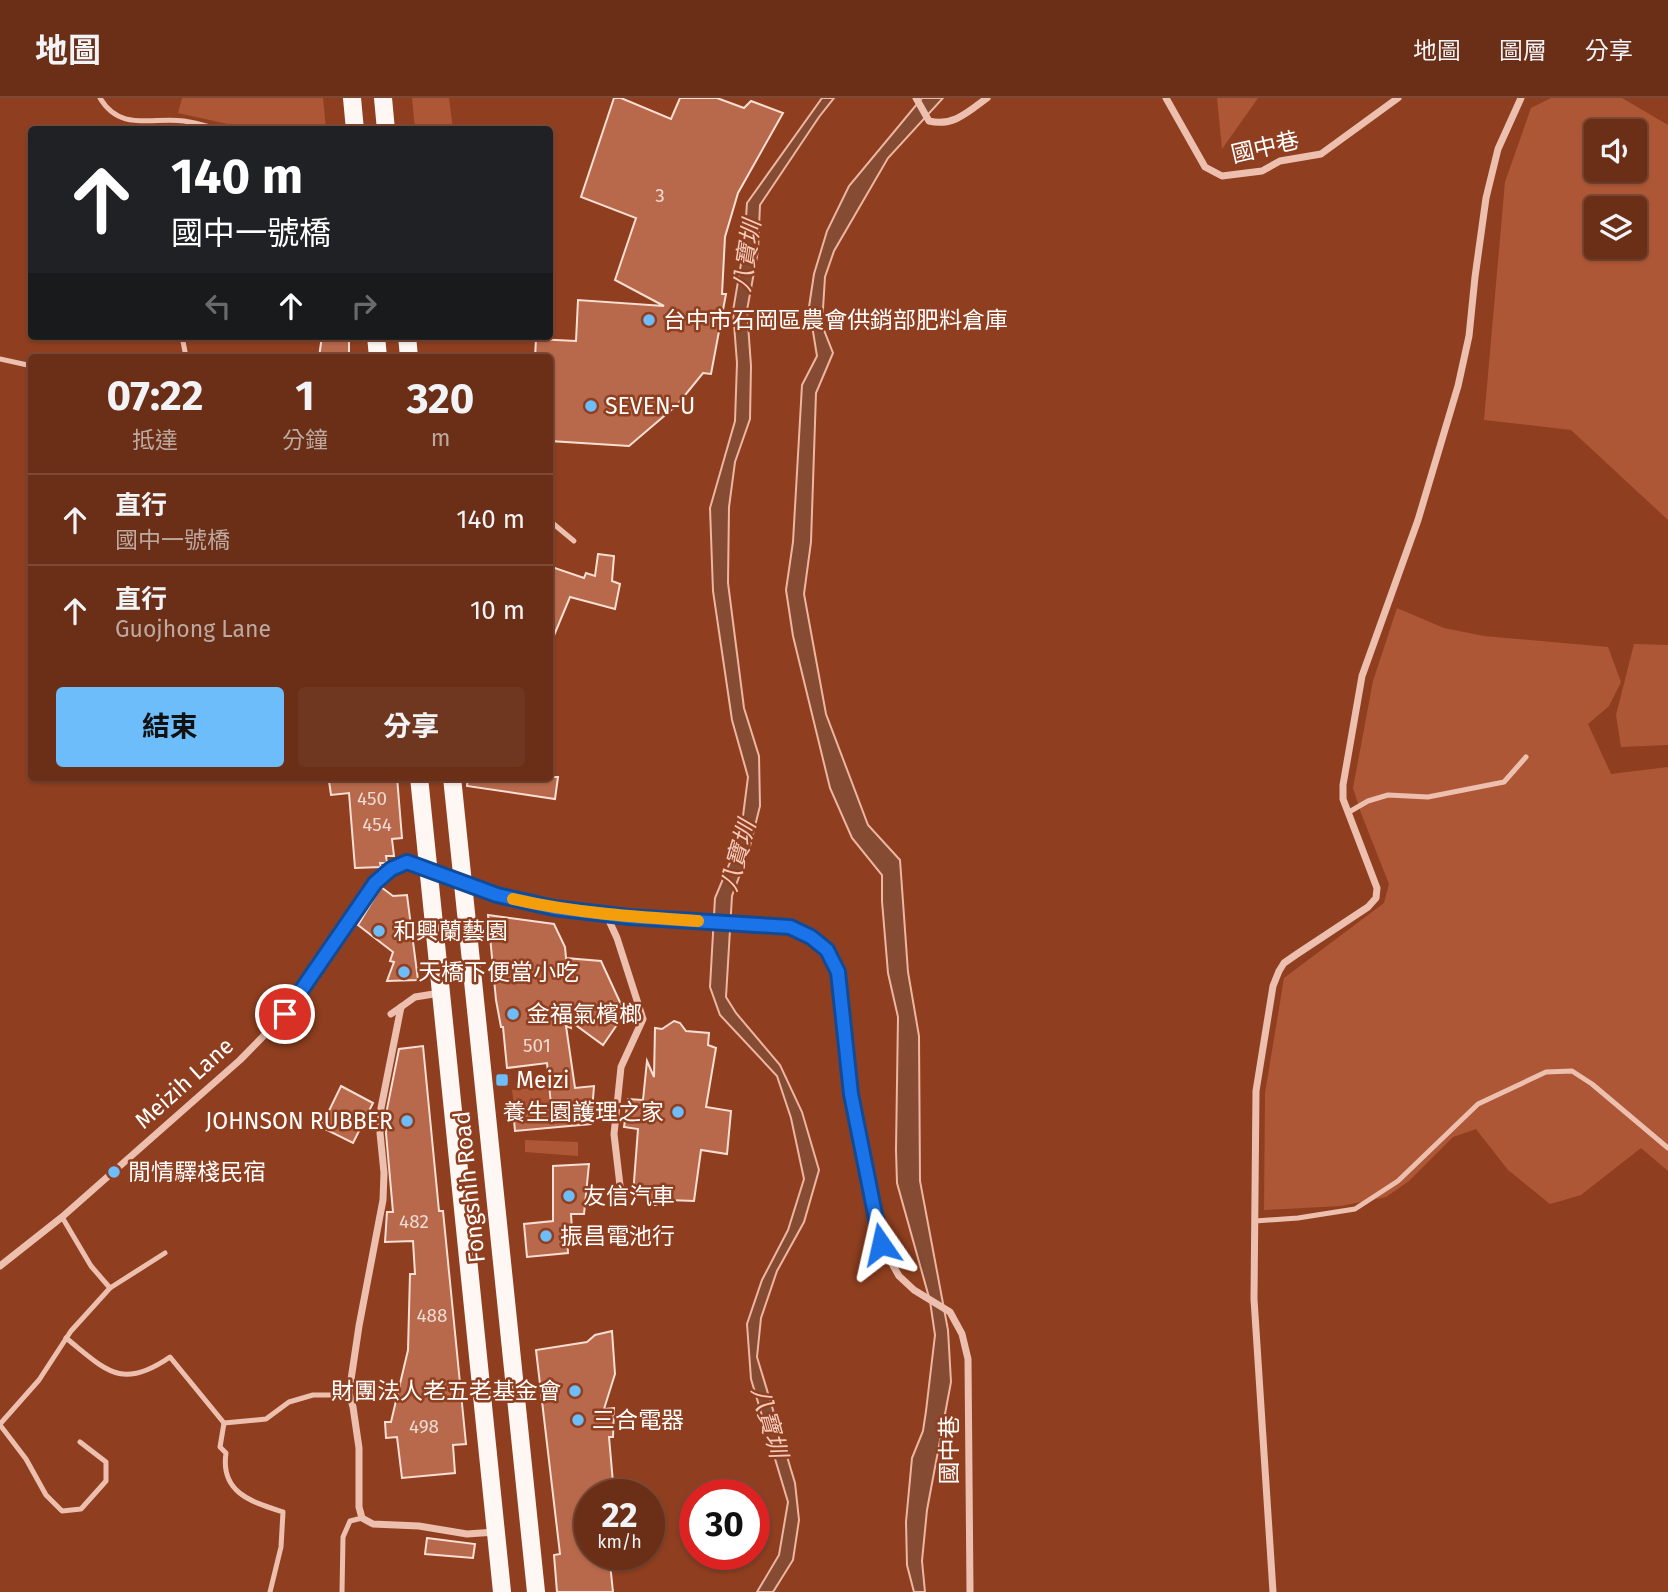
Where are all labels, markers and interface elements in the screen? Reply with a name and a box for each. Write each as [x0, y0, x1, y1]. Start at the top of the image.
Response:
text: 地圖 [35, 31, 101, 71]
text: 地圖 [1413, 37, 1461, 65]
text: 圖層 [1499, 37, 1547, 65]
text: 分享 [1585, 37, 1633, 65]
map controls [1584, 119, 1647, 259]
button: sound [1584, 119, 1647, 182]
street label: 國中巷 [1228, 126, 1302, 168]
text: 140 m [171, 147, 303, 206]
icon: ahead [56, 154, 147, 245]
house number: 3 [655, 184, 665, 207]
button: layers [1584, 196, 1647, 259]
text: 國中一號橋 [171, 214, 331, 252]
water label: 八寶圳 [728, 215, 767, 294]
icon: left [199, 287, 237, 325]
icon: ahead [272, 287, 310, 325]
icon: right [345, 287, 383, 325]
place label: 台中市石岡區農會供銷部肥料倉庫 [663, 306, 1008, 334]
marker: 台中市石岡區農會供銷部肥料倉庫 [641, 312, 657, 328]
text: 07:22 [107, 371, 204, 421]
text: 1 [295, 371, 315, 421]
text: 320 [407, 374, 474, 424]
place label: SEVEN-U [605, 392, 695, 420]
marker: SEVEN-U [583, 398, 599, 414]
text: m [431, 424, 450, 452]
text: 抵達 [132, 426, 178, 454]
text: 分鐘 [282, 426, 328, 454]
text: 直行 [115, 490, 167, 521]
icon: ahead [56, 501, 94, 539]
text: 140 m [456, 504, 525, 535]
text: 國中一號橋 [115, 526, 230, 554]
text: 直行 [115, 584, 167, 615]
icon: ahead [56, 592, 94, 630]
text: 10 m [470, 595, 525, 626]
text: Guojhong Lane [115, 615, 271, 643]
button: 結束 [56, 687, 284, 767]
button: 分享 [298, 687, 525, 767]
house number: 450 [357, 787, 387, 810]
house number: 454 [362, 813, 392, 836]
water label: 八寶圳 [715, 815, 762, 894]
place label: 和興蘭藝園 [393, 917, 508, 945]
marker: 和興蘭藝園 [371, 923, 387, 939]
place label: 天橋下便當小吃 [418, 958, 579, 986]
marker: 天橋下便當小吃 [396, 964, 412, 980]
pin [255, 984, 315, 1044]
icon: arrive [266, 995, 304, 1033]
place label: 金福氣檳榔 [527, 1000, 642, 1028]
marker: 金福氣檳榔 [505, 1006, 521, 1022]
street label: Meizih Lane [129, 1032, 239, 1134]
house number: 501 [523, 1034, 551, 1057]
place label: Meizi [516, 1066, 569, 1094]
marker: Meizi [494, 1072, 510, 1088]
place label: 養生園護理之家 [503, 1098, 664, 1126]
marker: 養生園護理之家 [670, 1104, 686, 1120]
place label: JOHNSON RUBBER [205, 1107, 393, 1135]
street label: Fongshih Road [447, 1110, 491, 1264]
marker: JOHNSON RUBBER [399, 1113, 415, 1129]
place label: 閒情驛棧民宿 [128, 1158, 266, 1186]
marker: 閒情驛棧民宿 [106, 1164, 122, 1180]
place label: 友信汽車 [583, 1182, 675, 1210]
marker: 友信汽車 [561, 1188, 577, 1204]
position arrow [844, 1207, 918, 1281]
house number: 482 [399, 1210, 429, 1233]
place label: 振昌電池行 [560, 1222, 675, 1250]
marker: 振昌電池行 [538, 1228, 554, 1244]
house number: 488 [416, 1304, 448, 1327]
place label: 財團法人老五老基金會 [331, 1377, 561, 1405]
marker: 財團法人老五老基金會 [567, 1383, 583, 1399]
water label: 八寶圳 [746, 1384, 793, 1463]
place label: 三合電器 [592, 1406, 684, 1434]
marker: 三合電器 [570, 1412, 586, 1428]
house number: 498 [409, 1415, 439, 1438]
street label: 國中巷 [935, 1416, 963, 1485]
speed limit sign: 30 [679, 1479, 770, 1570]
text: 22 [601, 1494, 638, 1536]
text: km/h [597, 1531, 642, 1553]

